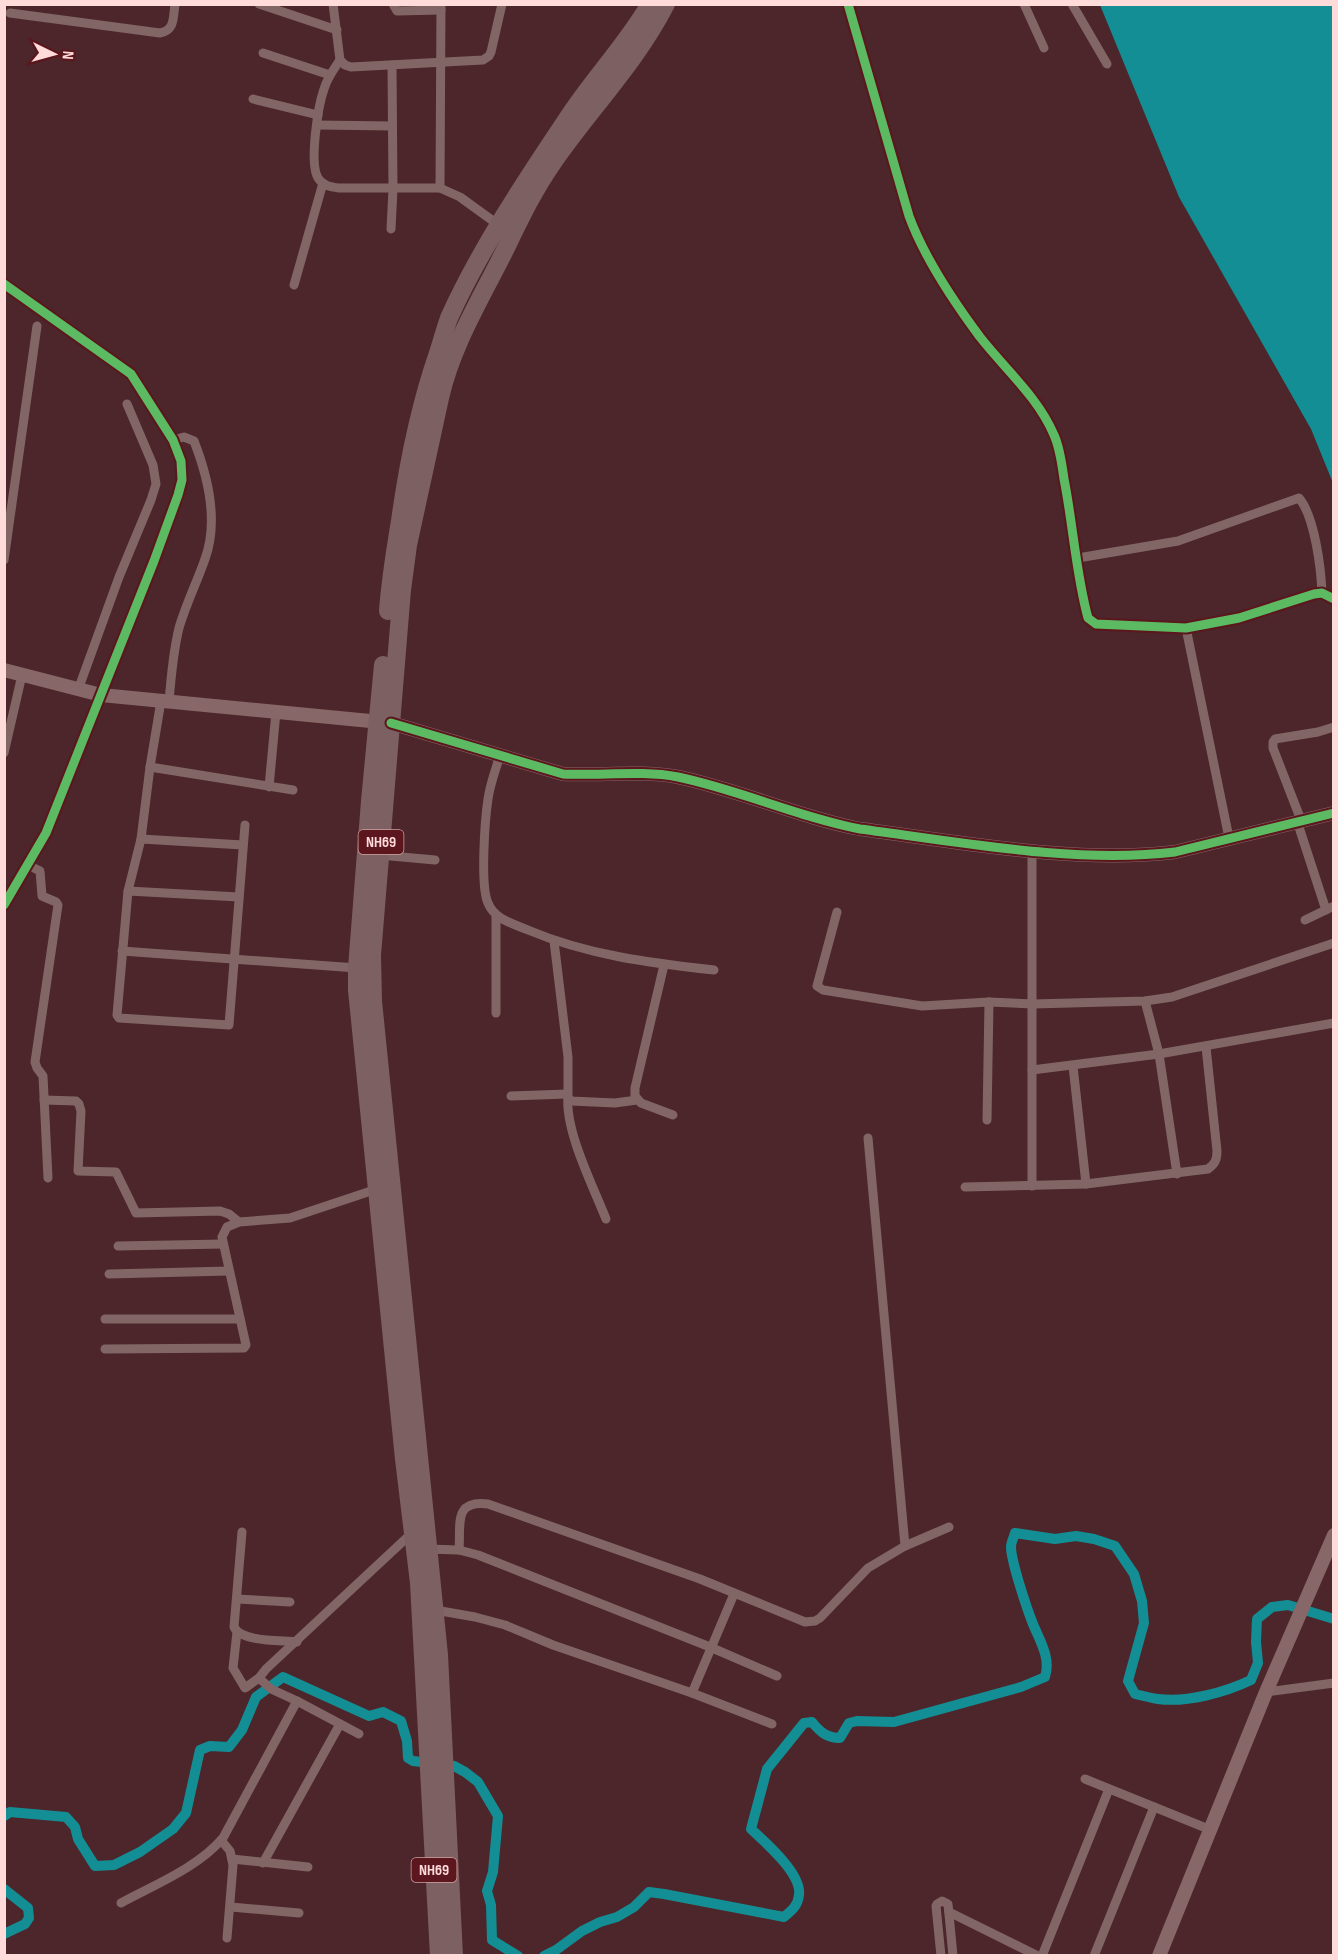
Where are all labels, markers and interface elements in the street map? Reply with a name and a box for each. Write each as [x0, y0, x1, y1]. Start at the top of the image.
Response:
north arrow [24, 24, 84, 84]
text: N [58, 50, 77, 60]
road number: NH69 [358, 830, 404, 854]
road number: NH69 [412, 1858, 456, 1882]

